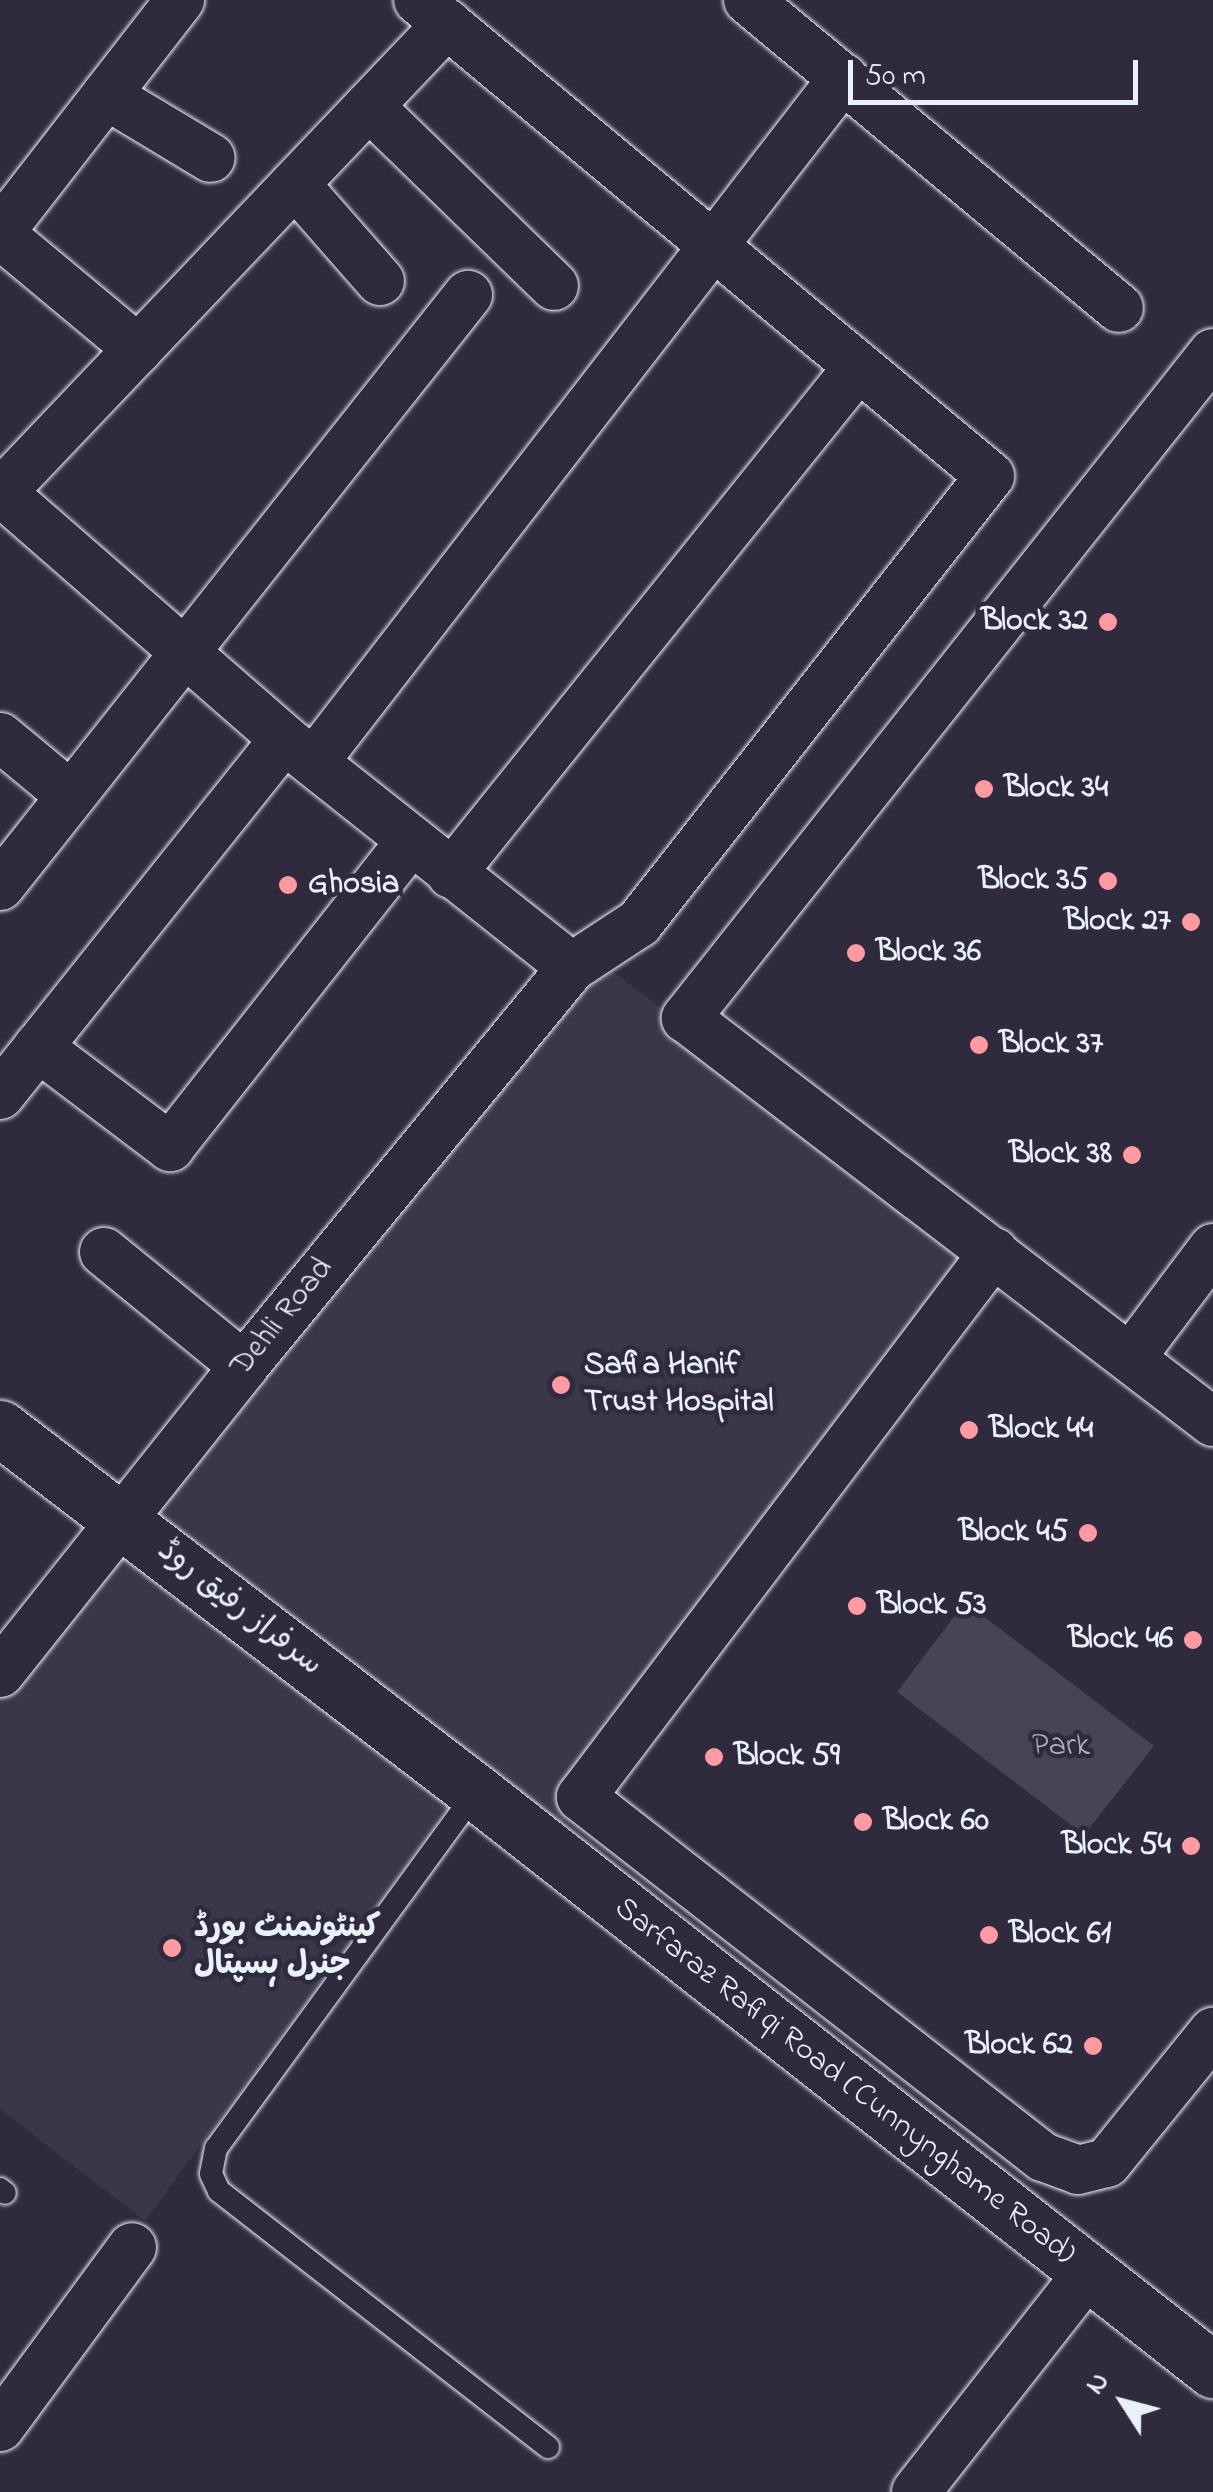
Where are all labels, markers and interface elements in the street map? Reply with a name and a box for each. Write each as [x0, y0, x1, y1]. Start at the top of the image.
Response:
scale bar [853, 40, 1143, 102]
text: 50 m [865, 55, 926, 99]
place label: Block 32 [981, 603, 1088, 641]
marker: Block 32 [1097, 611, 1119, 633]
place label: Block 34 [1004, 770, 1108, 808]
marker: Block 34 [973, 778, 995, 800]
place label: Block 35 [979, 862, 1088, 900]
place label: Ghosia [308, 866, 399, 904]
marker: Block 35 [1097, 870, 1119, 892]
marker: Ghosia [277, 874, 299, 896]
place label: Block 27 [1064, 903, 1171, 941]
marker: Block 27 [1180, 911, 1202, 933]
place label: Block 36 [876, 934, 981, 972]
marker: Block 36 [845, 942, 867, 964]
place label: Block 37 [999, 1026, 1103, 1064]
marker: Block 37 [968, 1034, 990, 1056]
place label: Block 38 [1009, 1136, 1112, 1174]
marker: Block 38 [1121, 1144, 1143, 1166]
street label: Dehli Road [223, 1251, 343, 1385]
place label: Safia Hanif Trust Hospital [584, 1348, 774, 1423]
marker: Safia Hanif Trust Hospital [548, 1372, 574, 1398]
place label: Block 44 [989, 1411, 1093, 1449]
marker: Block 44 [958, 1419, 980, 1441]
place label: Block 45 [959, 1514, 1068, 1552]
marker: Block 45 [1077, 1522, 1099, 1544]
street label: سرفراز رفیق روڈ [149, 1533, 329, 1685]
place label: Block 53 [877, 1587, 986, 1625]
marker: Block 53 [846, 1595, 868, 1617]
place label: Block 46 [1068, 1621, 1173, 1659]
marker: Block 46 [1182, 1629, 1204, 1651]
park label: Park [1032, 1728, 1090, 1766]
place label: Block 59 [734, 1738, 840, 1776]
marker: Block 59 [703, 1746, 725, 1768]
place label: Block 60 [883, 1803, 989, 1841]
marker: Block 60 [852, 1811, 874, 1833]
place label: Block 54 [1062, 1827, 1171, 1865]
marker: Block 54 [1180, 1835, 1202, 1857]
street label: Sarfaraz Rafiqi Road (Cunnynghame Road) [606, 1890, 1082, 2274]
place label: کینٹونمنٹ بورڈ جنرل ہسپتال [194, 1911, 381, 1986]
place label: Block 61 [1009, 1916, 1111, 1954]
marker: Block 61 [978, 1924, 1000, 1946]
marker: کینٹونمنٹ بورڈ جنرل ہسپتال [159, 1935, 185, 1961]
place label: Block 62 [965, 2027, 1073, 2065]
marker: Block 62 [1082, 2035, 1104, 2057]
north arrow [1073, 2352, 1173, 2452]
text: N [1076, 2364, 1120, 2404]

